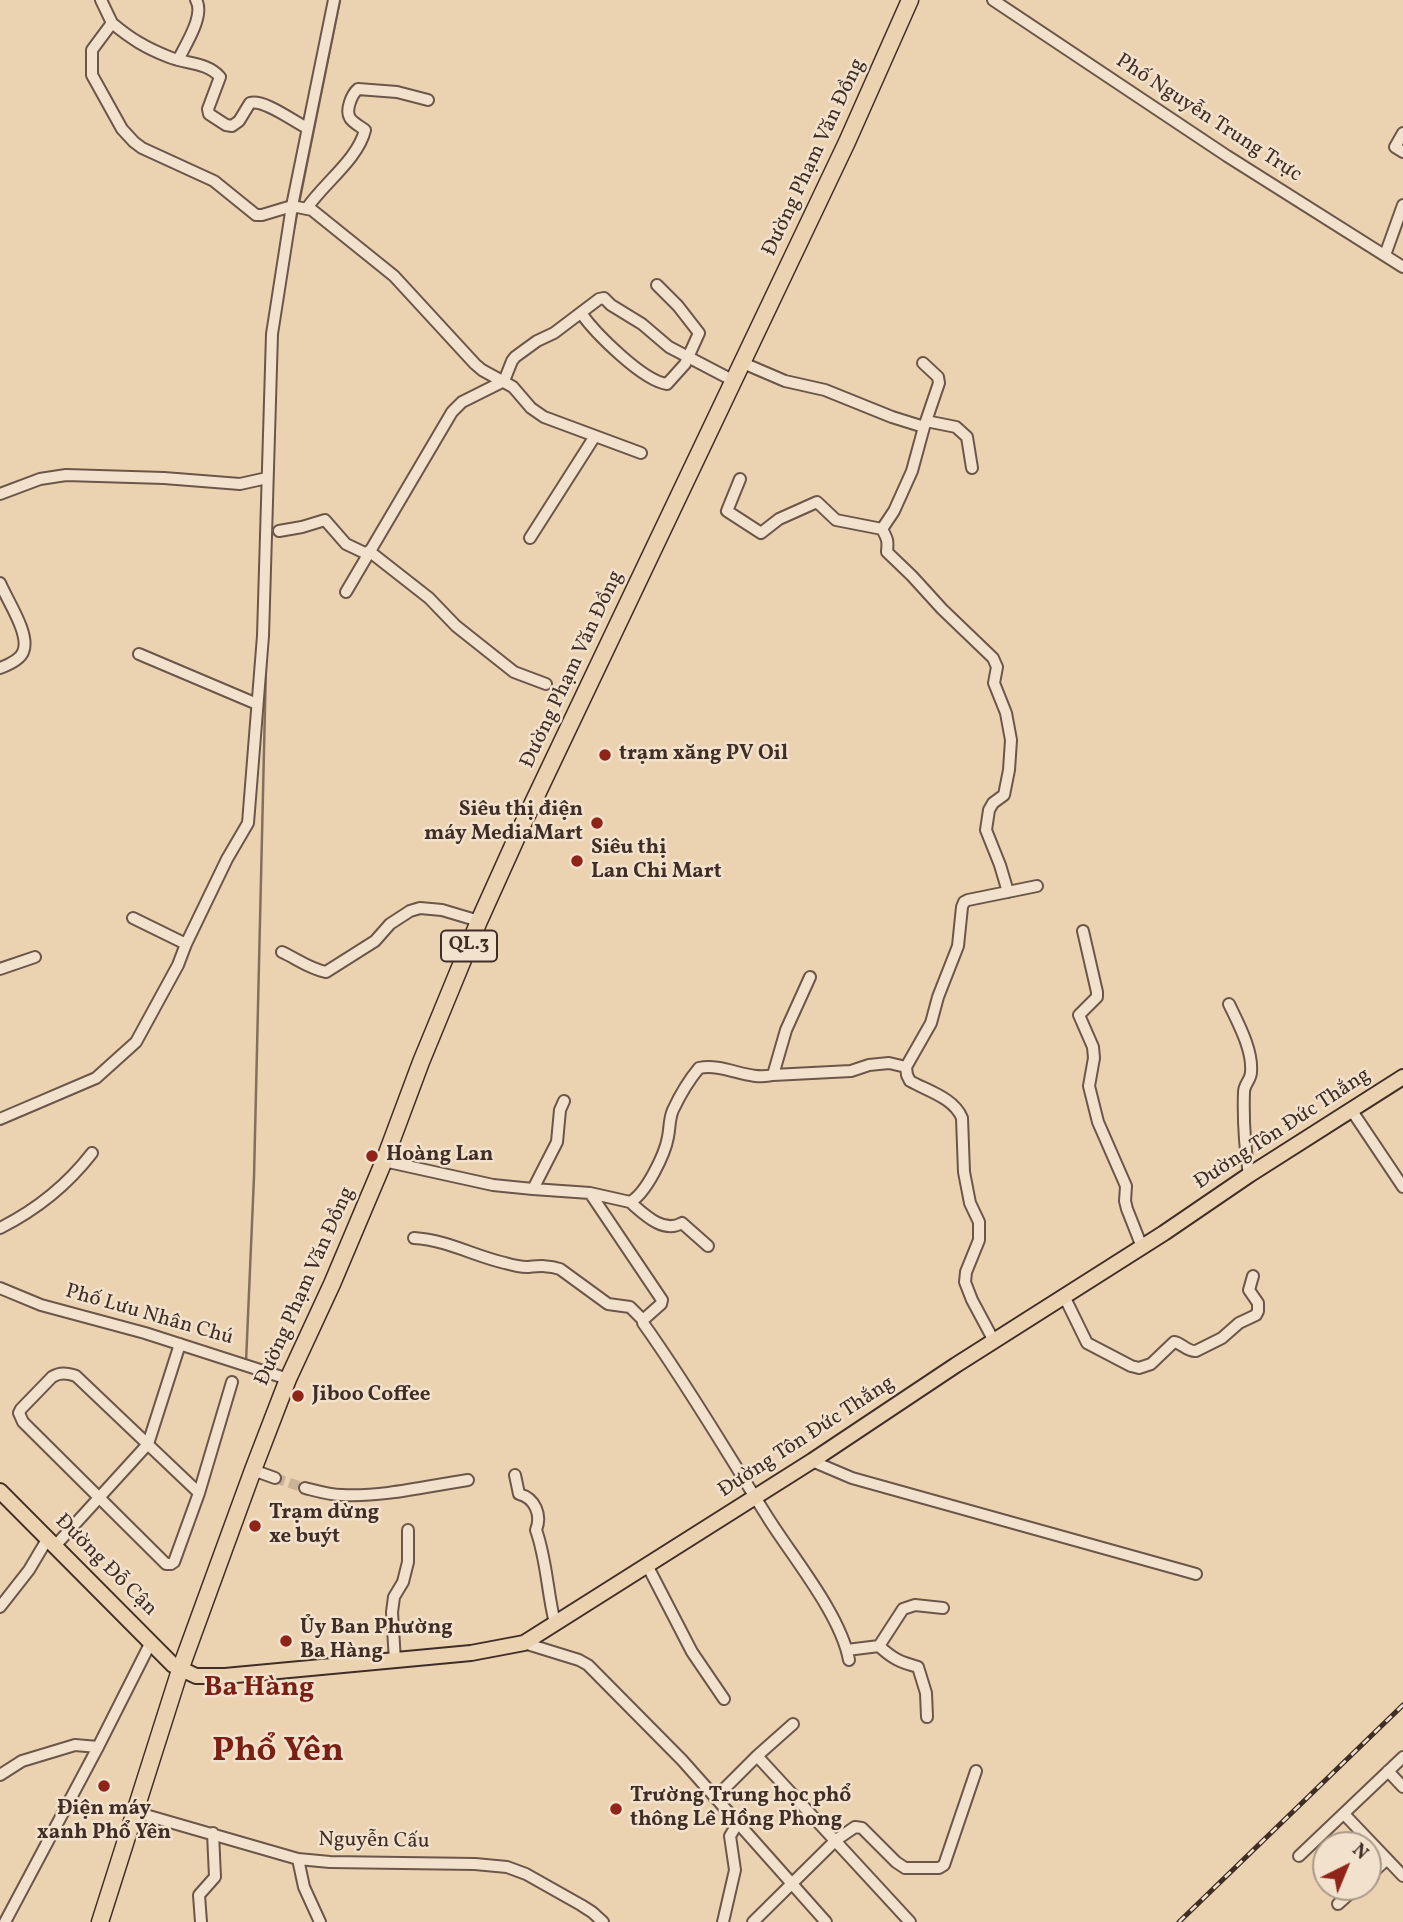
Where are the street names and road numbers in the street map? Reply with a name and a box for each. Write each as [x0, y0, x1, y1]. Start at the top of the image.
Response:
street label: Phố Nguyễn Trung Trực [1110, 49, 1306, 189]
street label: Đường Phạm Văn Đồng [758, 55, 872, 261]
street label: Đường Phạm Văn Đồng [516, 567, 630, 773]
road number: QL.3 [441, 930, 497, 962]
street label: Đường Tôn Đức Thắng [1190, 1064, 1376, 1196]
street label: Đường Phạm Văn Đồng [251, 1184, 361, 1390]
street label: Phố Lưu Nhân Chú [62, 1280, 236, 1352]
street label: Đường Tôn Đức Thắng [714, 1372, 900, 1504]
street label: Đường Đỗ Cận [49, 1510, 161, 1622]
street label: Nguyễn Cấu [318, 1828, 430, 1856]

